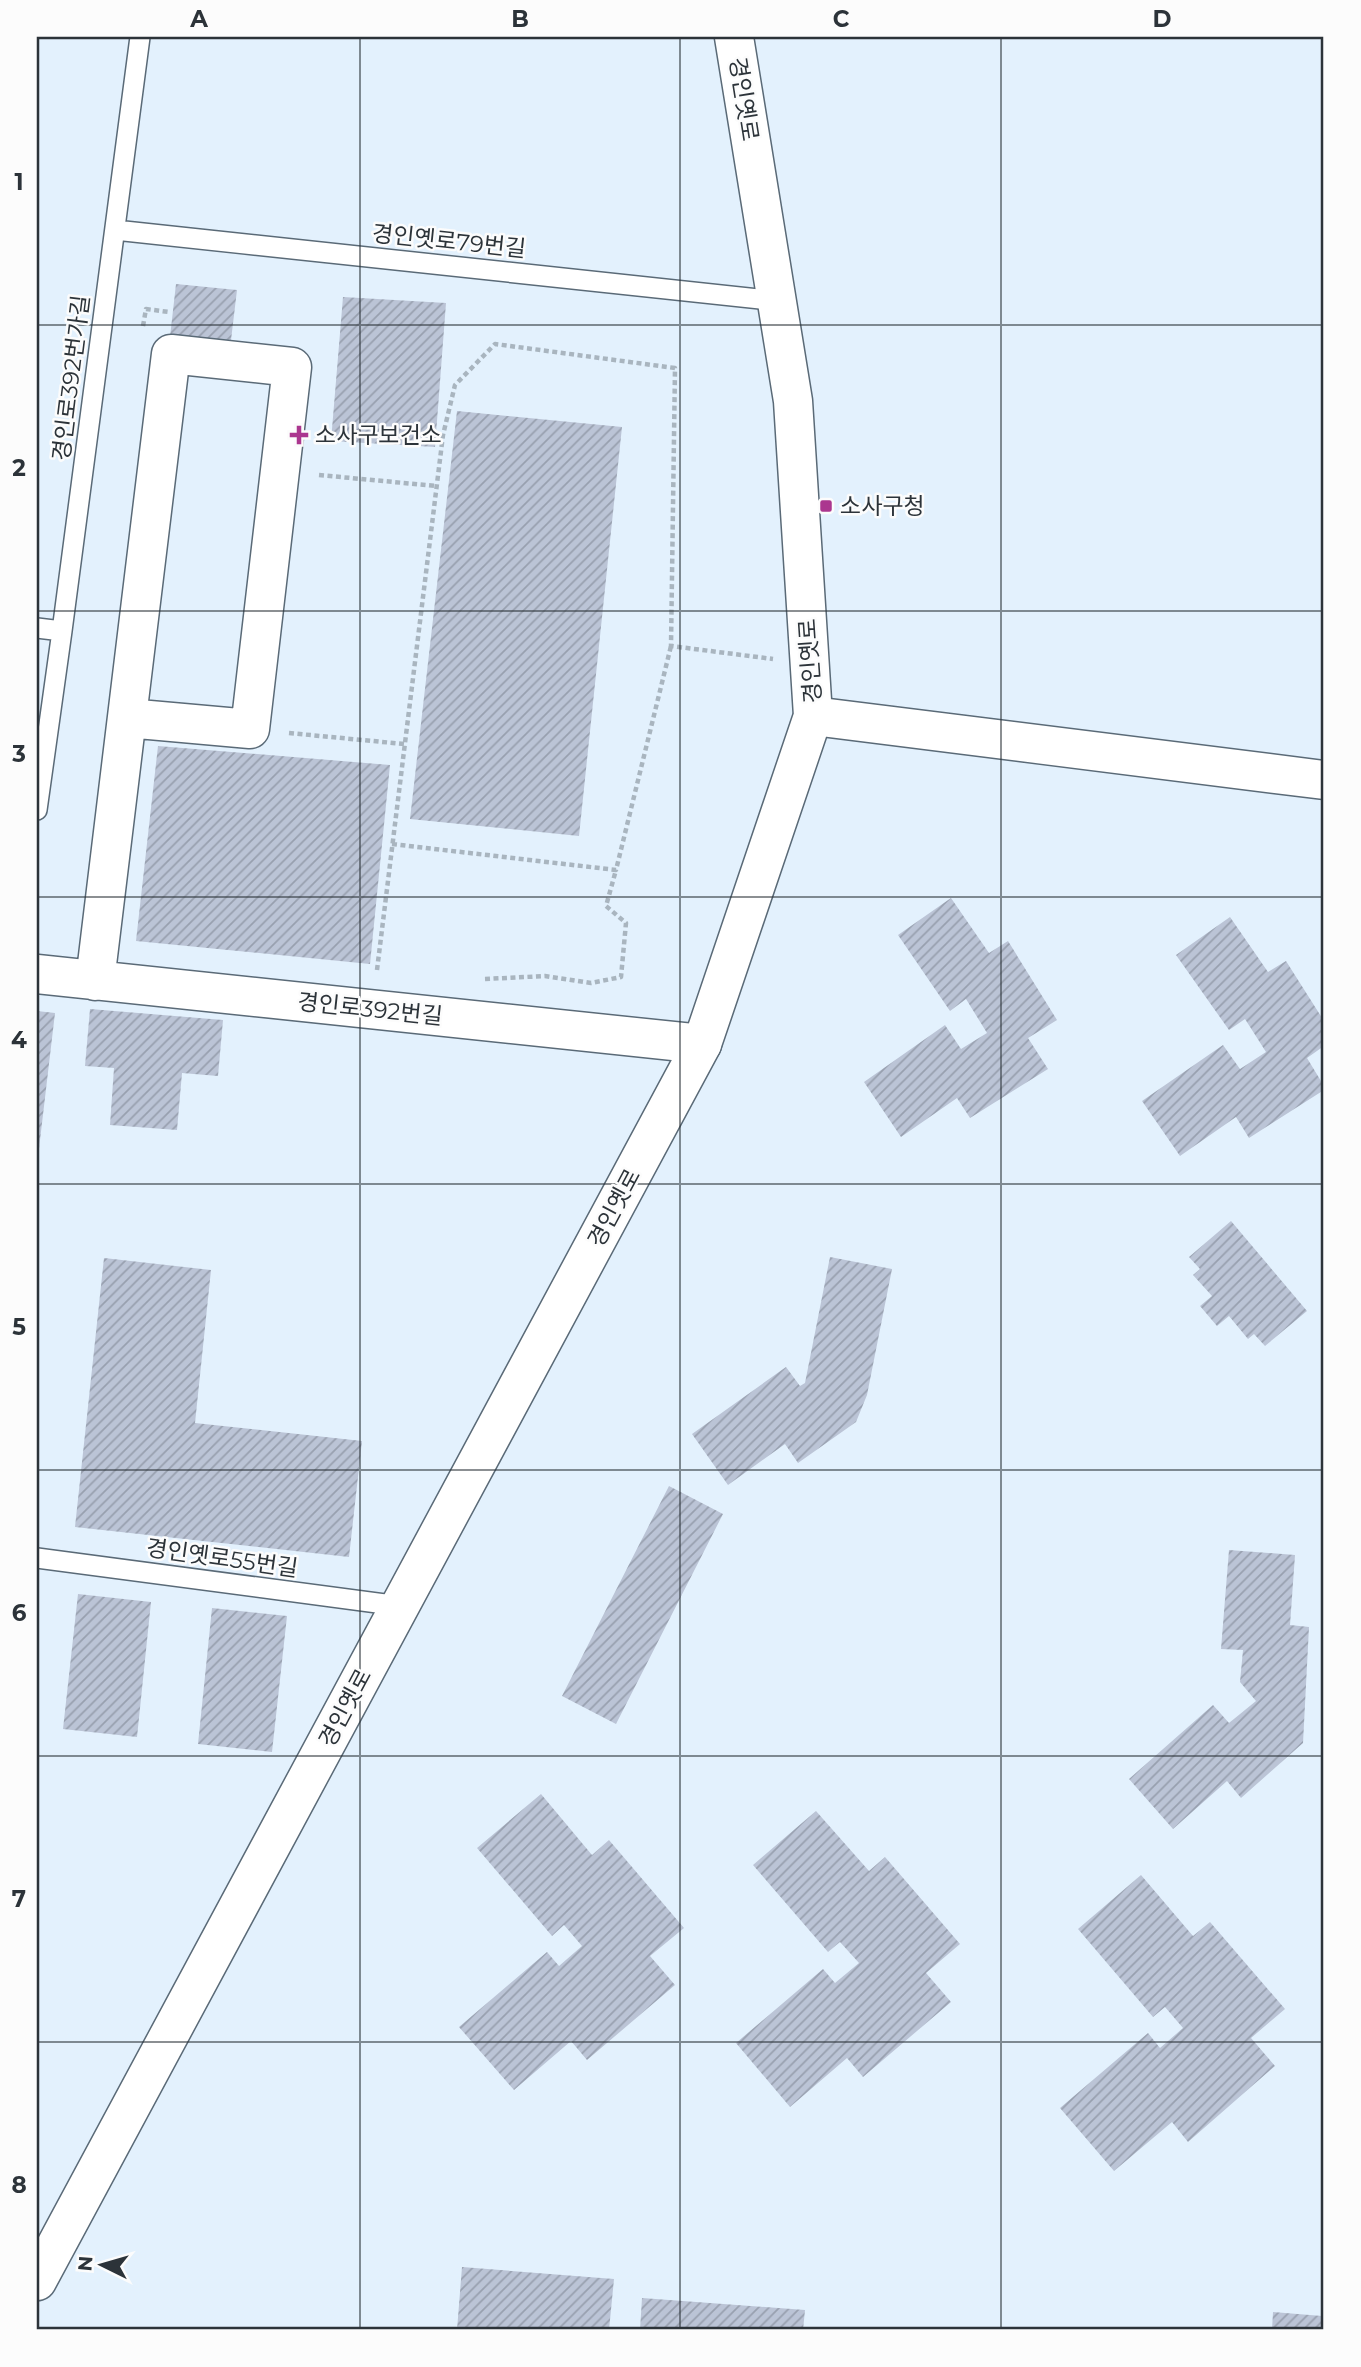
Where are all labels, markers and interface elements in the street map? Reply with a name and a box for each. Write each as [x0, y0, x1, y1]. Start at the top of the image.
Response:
text: A [189, 5, 208, 33]
text: B [511, 5, 529, 33]
text: C [833, 5, 850, 33]
text: D [1153, 5, 1172, 33]
street label: 경인옛로 [724, 55, 764, 143]
text: 1 [14, 168, 24, 196]
street label: 경인옛로79번길 [371, 219, 527, 263]
street label: 경인로392번가길 [47, 293, 95, 463]
place label: 소사구보건소 [315, 421, 442, 449]
marker: 소사구보건소 [289, 425, 309, 445]
text: 2 [12, 454, 26, 482]
place label: 소사구청 [840, 492, 925, 520]
marker: 소사구청 [818, 498, 834, 514]
street label: 경인옛로 [793, 618, 827, 704]
text: 3 [11, 740, 26, 768]
street label: 경인로392번길 [296, 987, 444, 1031]
text: 4 [11, 1026, 27, 1054]
street label: 경인옛로 [582, 1164, 646, 1252]
text: 5 [12, 1313, 26, 1341]
street label: 경인옛로55번길 [144, 1533, 300, 1583]
text: 6 [12, 1599, 27, 1627]
street label: 경인옛로 [313, 1664, 377, 1752]
text: 7 [12, 1885, 26, 1913]
text: 8 [11, 2171, 27, 2199]
north arrow [66, 2230, 136, 2300]
text: N [73, 2255, 98, 2272]

